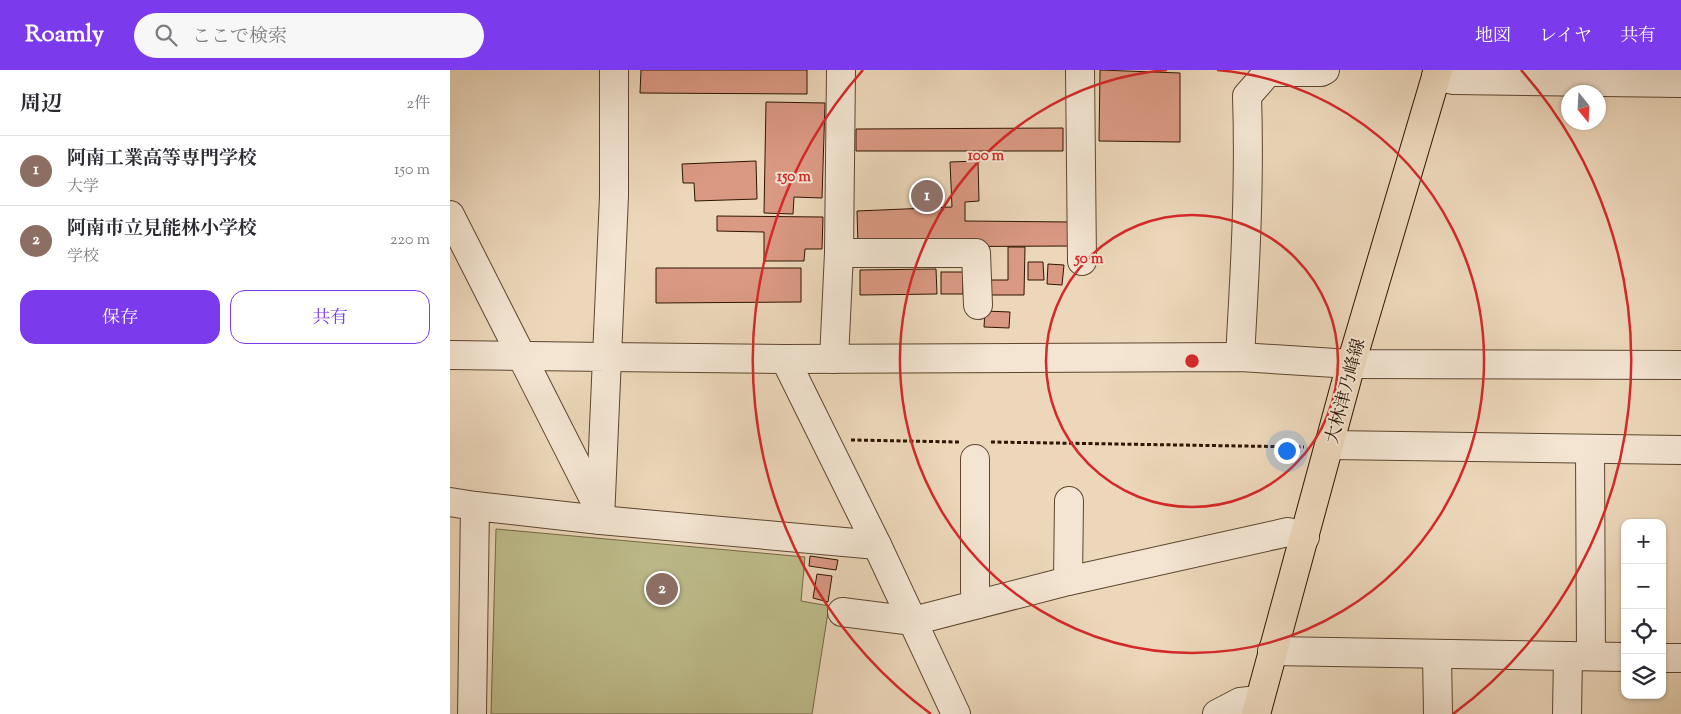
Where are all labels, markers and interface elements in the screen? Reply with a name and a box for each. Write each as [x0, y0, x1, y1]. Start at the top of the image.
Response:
search box [134, 13, 484, 58]
text: Roamly [25, 18, 104, 52]
icon: search [152, 21, 180, 49]
text: ここで検索 [192, 24, 287, 51]
text: 地図 [1475, 24, 1511, 50]
text: レイヤ [1539, 24, 1592, 50]
text: 共有 [1620, 24, 1656, 50]
north arrow [1561, 85, 1606, 130]
text: 周辺 [20, 90, 62, 120]
text: 2件 [407, 93, 430, 116]
text: 阿南工業高等専門学校 [67, 146, 257, 173]
text: 100 m [968, 146, 1005, 167]
text: 1 [33, 159, 39, 182]
text: 150 m [394, 159, 430, 182]
text: 150 m [777, 167, 811, 188]
text: 大学 [67, 176, 99, 199]
pin: 1 [911, 177, 943, 215]
text: 阿南市立見能林小学校 [67, 216, 257, 243]
text: 2 [32, 229, 40, 252]
text: 220 m [390, 229, 430, 252]
text: 学校 [67, 246, 99, 269]
text: 50 m [1074, 249, 1104, 270]
button: 保存 [20, 290, 220, 344]
button: 共有 [230, 290, 430, 344]
street label: 大林津乃峰線 [1320, 336, 1373, 447]
centre of rings [1183, 352, 1201, 370]
your location [1274, 438, 1300, 464]
map controls [1621, 519, 1666, 699]
button: + [1621, 519, 1666, 564]
button: − [1621, 564, 1666, 609]
pin: 2 [646, 570, 678, 608]
button: locate [1621, 609, 1666, 654]
button: layers [1621, 654, 1666, 699]

